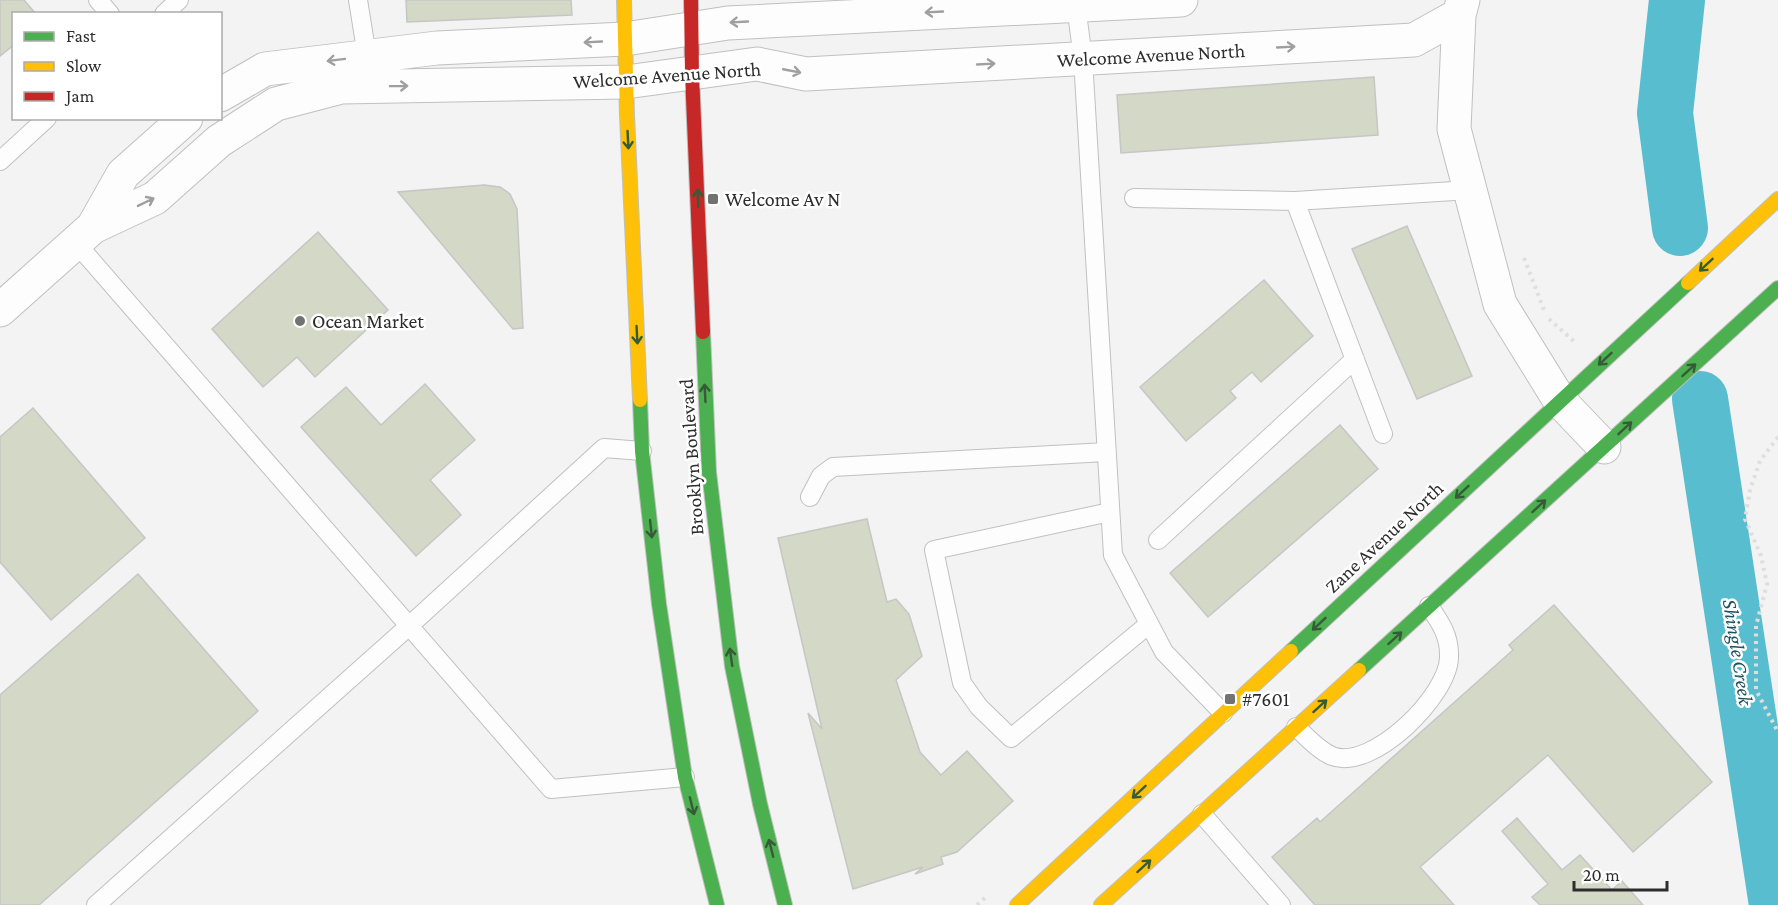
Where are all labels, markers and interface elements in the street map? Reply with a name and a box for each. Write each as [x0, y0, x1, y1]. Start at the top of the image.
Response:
one-way arrow [924, 7, 944, 18]
legend [12, 12, 222, 120]
one-way arrow [729, 17, 749, 28]
text: Fast [66, 26, 97, 46]
one-way arrow [583, 36, 603, 47]
street label: Welcome Avenue North [1056, 39, 1246, 71]
one-way arrow [1275, 41, 1295, 52]
one-way arrow [326, 55, 346, 66]
text: Slow [66, 56, 102, 76]
street label: Welcome Avenue North [572, 57, 762, 93]
one-way arrow [976, 58, 995, 69]
one-way arrow [781, 66, 801, 77]
one-way arrow [389, 80, 409, 92]
text: Jam [64, 86, 95, 106]
one-way arrow [623, 130, 634, 149]
one-way arrow [692, 188, 703, 208]
place label: Welcome Av N [725, 188, 840, 210]
marker: Welcome Av N [706, 192, 720, 206]
one-way arrow [137, 196, 154, 208]
one-way arrow [1699, 258, 1714, 272]
place label: Ocean Market [312, 310, 424, 332]
marker: Ocean Market [293, 314, 307, 328]
one-way arrow [631, 324, 643, 344]
one-way arrow [1597, 352, 1612, 366]
one-way arrow [1681, 362, 1696, 377]
street label: Brooklyn Boulevard [675, 377, 708, 536]
one-way arrow [700, 383, 711, 403]
one-way arrow [1617, 421, 1632, 435]
street label: Zane Avenue North [1321, 477, 1448, 597]
one-way arrow [1455, 485, 1470, 499]
one-way arrow [1531, 499, 1546, 513]
one-way arrow [646, 519, 657, 539]
water label: Shingle Creek [1718, 597, 1758, 708]
one-way arrow [1312, 617, 1327, 631]
one-way arrow [1387, 631, 1402, 645]
one-way arrow [726, 648, 737, 668]
place label: #7601 [1242, 688, 1289, 710]
marker: #7601 [1223, 692, 1237, 706]
one-way arrow [1312, 699, 1327, 713]
one-way arrow [1132, 784, 1147, 799]
one-way arrow [687, 796, 699, 815]
one-way arrow [765, 839, 777, 858]
scale bar [1574, 854, 1667, 892]
one-way arrow [1137, 859, 1152, 873]
text: 20 m [1583, 865, 1620, 885]

